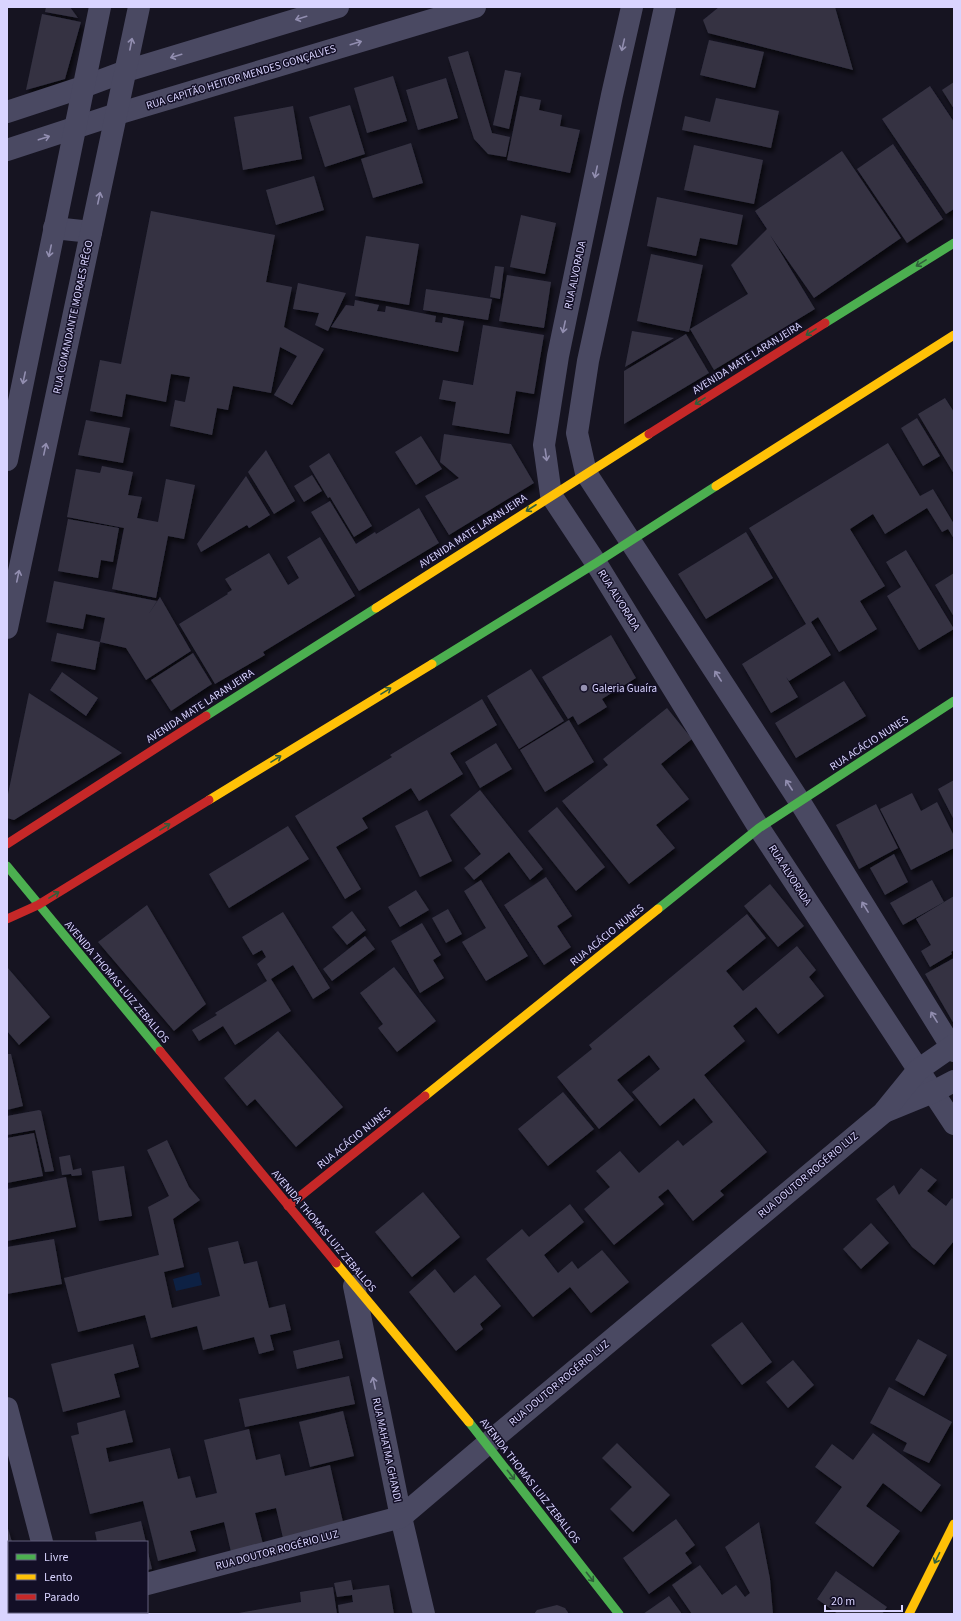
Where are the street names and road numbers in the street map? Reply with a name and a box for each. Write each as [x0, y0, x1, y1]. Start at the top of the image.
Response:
street label: RUA CAPITÃO HEITOR MENDES GONÇALVES [144, 41, 338, 113]
street label: RUA COMANDANTE MORAES RÊGO [49, 239, 97, 395]
street label: RUA ALVORADA [560, 239, 590, 311]
street label: AVENIDA MATE LARANJEIRA [690, 318, 804, 398]
street label: AVENIDA MATE LARANJEIRA [416, 490, 530, 572]
street label: RUA ALVORADA [594, 567, 644, 633]
street label: AVENIDA MATE LARANJEIRA [143, 665, 257, 747]
street label: RUA ACÁCIO NUNES [827, 712, 911, 774]
street label: RUA ALVORADA [765, 842, 815, 908]
street label: RUA ACÁCIO NUNES [567, 900, 647, 969]
street label: AVENIDA THOMAS LUIZ ZEBALLOS [61, 918, 173, 1046]
street label: RUA ACÁCIO NUNES [314, 1103, 394, 1172]
street label: RUA DOUTOR ROGÉRIO LUZ [755, 1128, 861, 1221]
street label: AVENIDA THOMAS LUIZ ZEBALLOS [268, 1167, 380, 1295]
street label: RUA DOUTOR ROGÉRIO LUZ [506, 1336, 612, 1429]
street label: RUA MAHATMA GHANDI [369, 1396, 405, 1504]
street label: AVENIDA THOMAS LUIZ ZEBALLOS [476, 1415, 584, 1547]
street label: RUA DOUTOR ROGÉRIO LUZ [214, 1526, 340, 1574]

